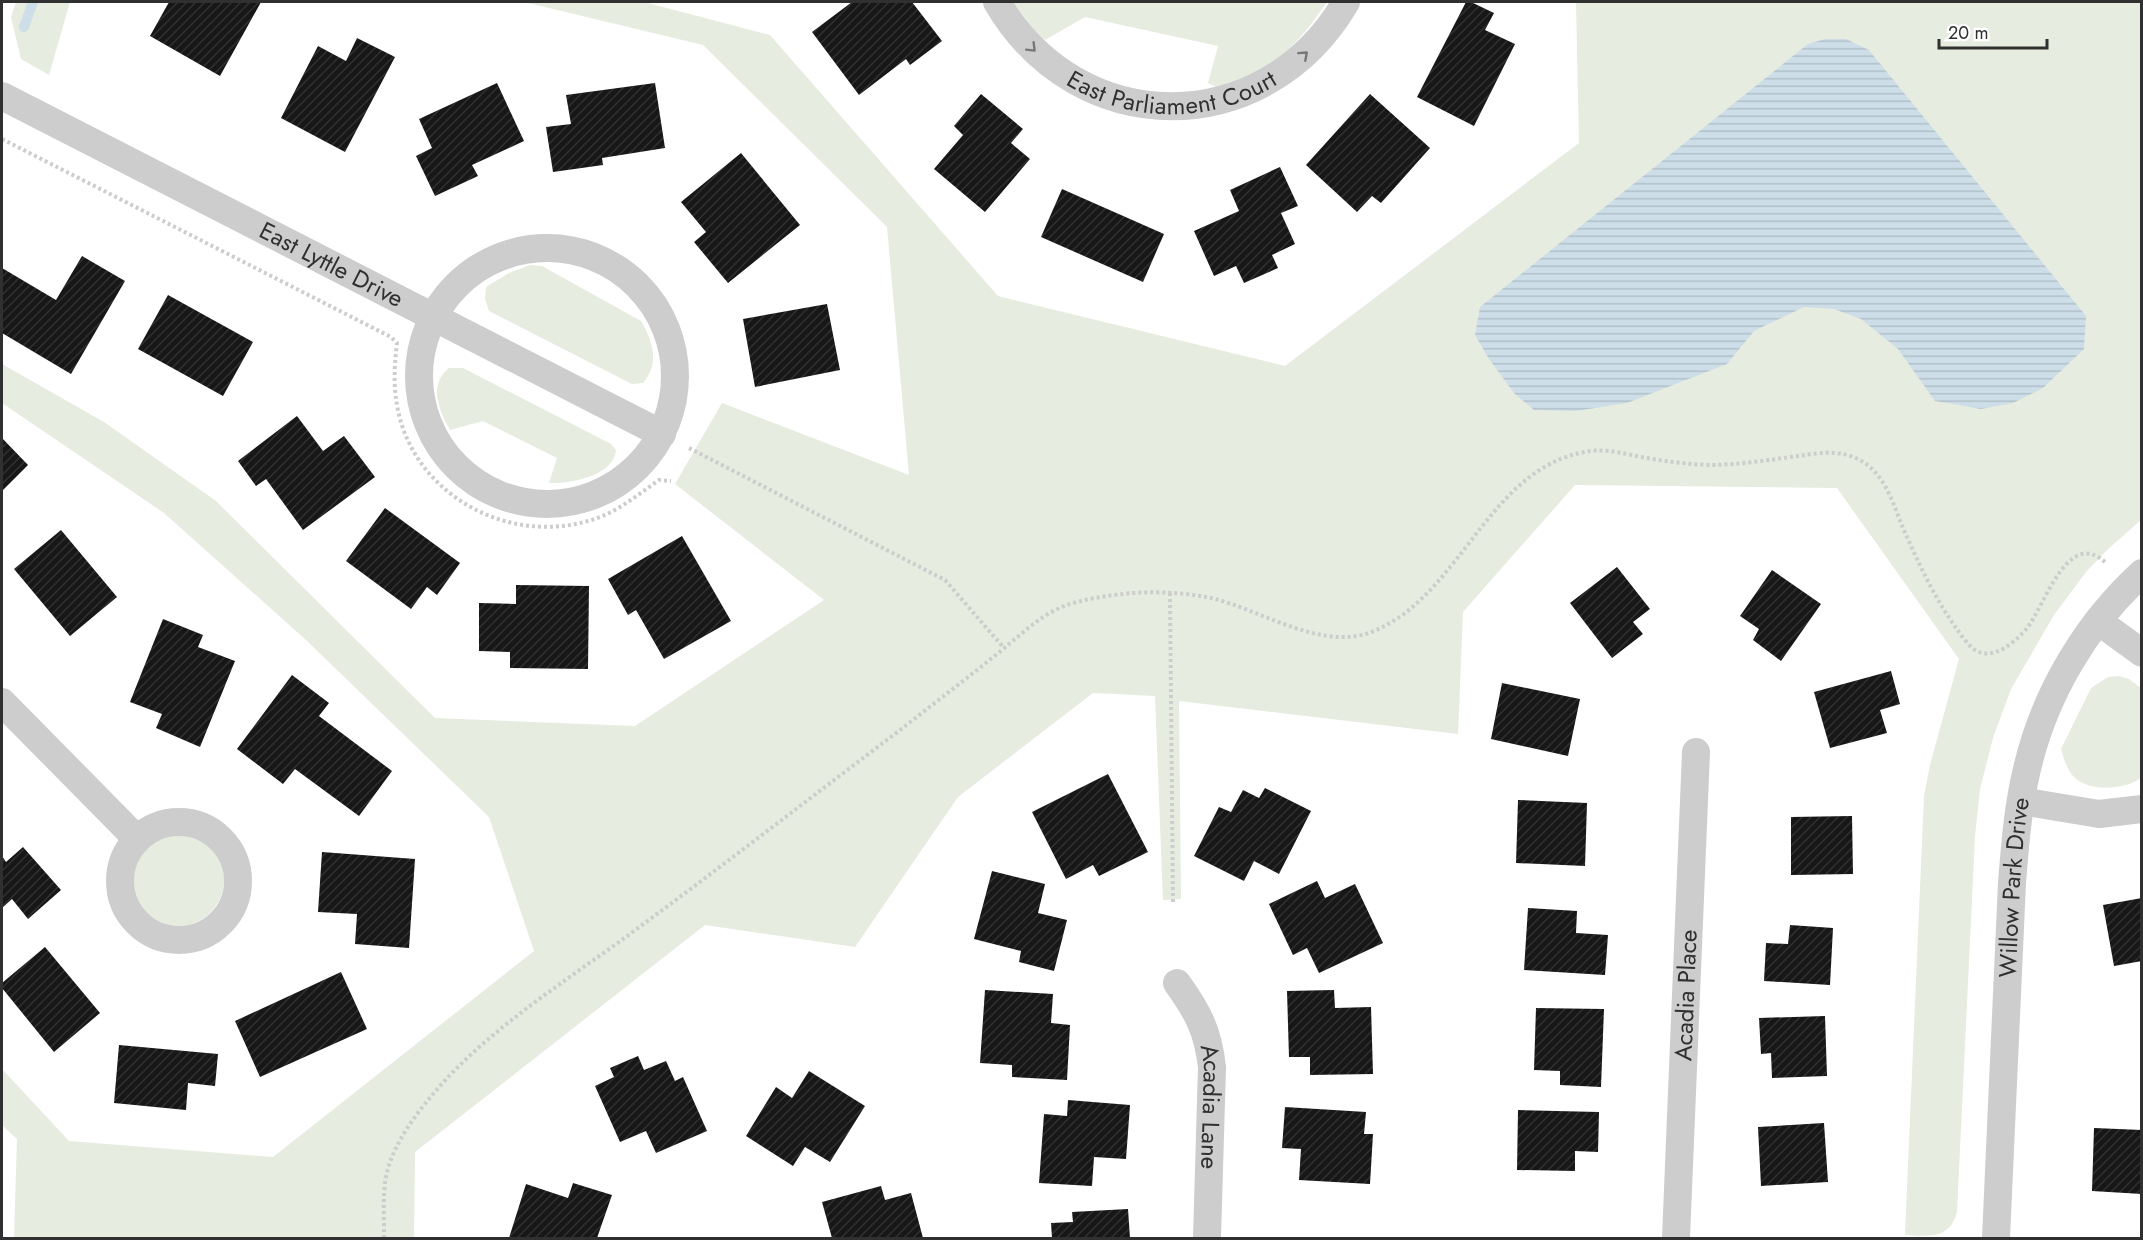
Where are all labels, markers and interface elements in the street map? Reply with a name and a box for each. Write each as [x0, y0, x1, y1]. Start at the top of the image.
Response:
scale bar [1939, 12, 2047, 50]
text: 20 m [1948, 20, 1988, 46]
one-way arrow [1025, 41, 1036, 51]
one-way arrow [1297, 51, 1307, 62]
street label: East Parliament Court [1064, 57, 1280, 85]
text: East Parliament Court [1061, 61, 1283, 123]
street label: East Lyttle Drive [253, 213, 410, 316]
street label: Willow Park Drive [1990, 795, 2038, 978]
street label: Acadia Place [1665, 929, 1706, 1062]
street label: Acadia Lane [1192, 1041, 1230, 1170]

